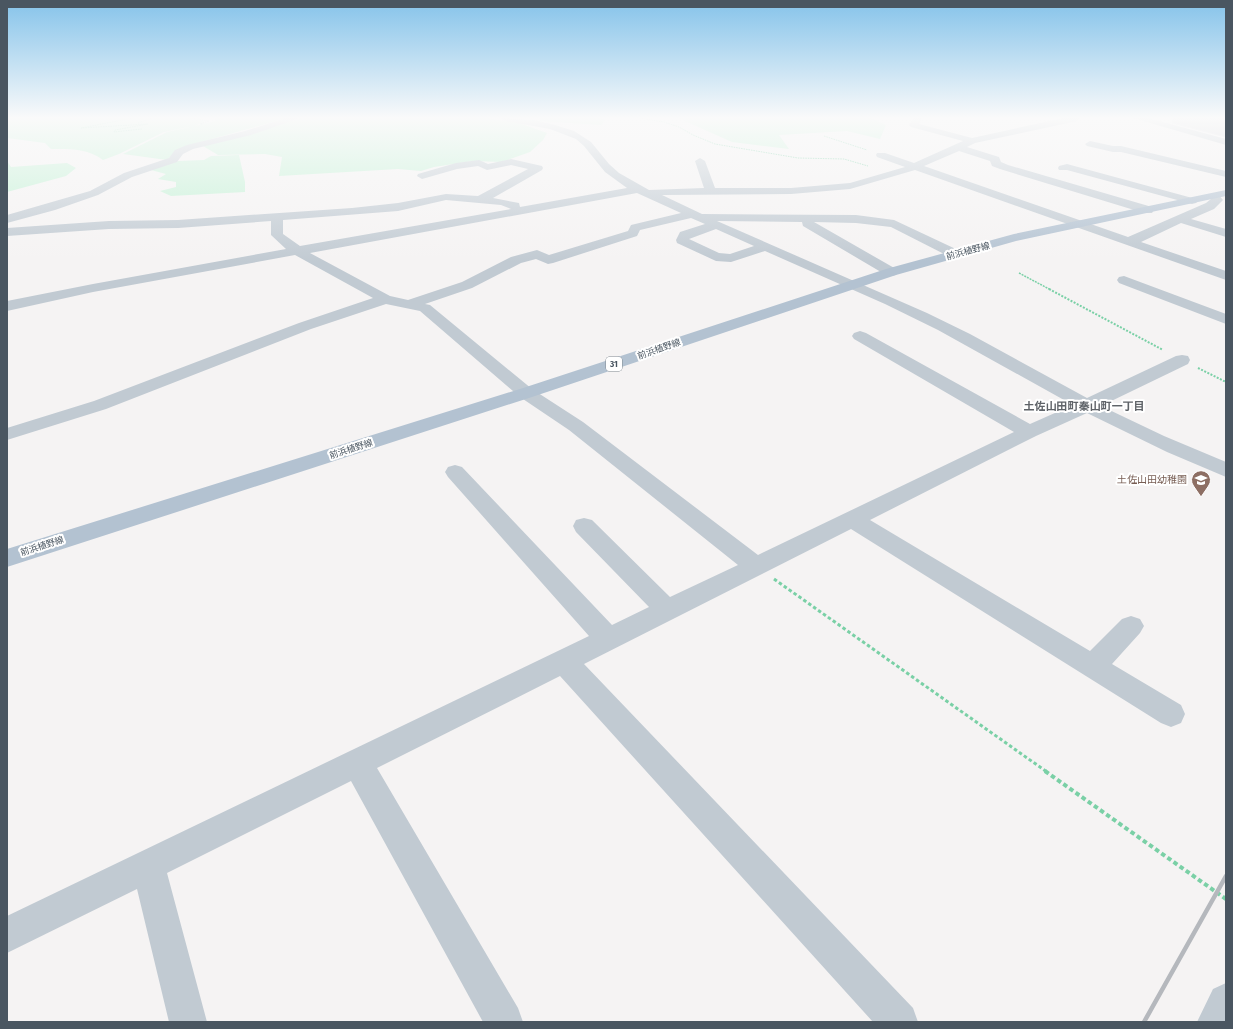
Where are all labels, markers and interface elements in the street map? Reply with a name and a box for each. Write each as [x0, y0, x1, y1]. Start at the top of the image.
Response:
street label: 前浜植野線 [945, 239, 992, 262]
street label: 前浜植野線 [636, 336, 683, 361]
road number: 31 [606, 357, 622, 371]
district label: 土佐山田町秦山町一丁目 [1024, 400, 1145, 413]
street label: 前浜植野線 [328, 436, 375, 461]
school or university icon: 土佐山田幼稚園 [1190, 469, 1212, 497]
place label: 土佐山田幼稚園 [1117, 474, 1187, 486]
street label: 前浜植野線 [19, 533, 66, 558]

